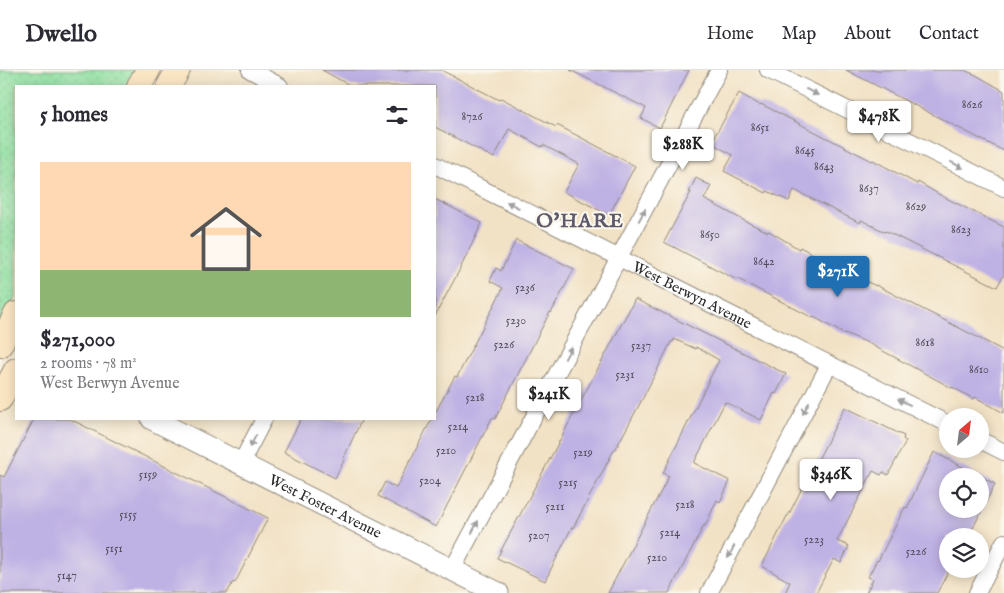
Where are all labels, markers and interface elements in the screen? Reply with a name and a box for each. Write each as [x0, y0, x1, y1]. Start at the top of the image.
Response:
text: Dwello [25, 19, 97, 50]
text: Home [707, 23, 754, 46]
text: Map [782, 23, 816, 46]
text: About [844, 23, 891, 46]
text: Contact [919, 23, 979, 46]
one-way arrow [805, 88, 819, 96]
house number: 8626 [962, 97, 983, 112]
pin: $478K [844, 100, 914, 143]
icon: filters [383, 101, 411, 129]
text: 5 homes [40, 102, 108, 129]
text: $478K [858, 107, 900, 127]
house number: 8726 [461, 109, 483, 124]
house number: 8651 [751, 120, 769, 135]
pin: $288K [648, 128, 718, 171]
text: $288K [663, 135, 703, 155]
house number: 8645 [795, 143, 816, 158]
house number: 8643 [814, 159, 834, 174]
one-way arrow [950, 161, 964, 169]
house number: 8637 [859, 181, 879, 196]
icon: home [181, 194, 271, 284]
house number: 8629 [906, 199, 926, 214]
one-way arrow [506, 201, 520, 209]
one-way arrow [638, 208, 646, 222]
district label: O'HARE [536, 209, 624, 234]
house number: 8623 [951, 222, 971, 237]
house number: 8650 [700, 227, 720, 242]
house number: 8642 [753, 254, 775, 269]
pin: $271K [803, 256, 873, 298]
street label: West Berwyn Avenue [629, 257, 755, 333]
text: $271K [817, 262, 859, 282]
house number: 5236 [515, 280, 536, 295]
house number: 5230 [506, 313, 526, 328]
text: $271,000 [40, 327, 115, 354]
house number: 8618 [916, 335, 935, 350]
house number: 5226 [494, 337, 515, 352]
house number: 5237 [631, 338, 651, 353]
one-way arrow [564, 346, 572, 360]
text: 2 rooms · 78 m² [40, 354, 137, 374]
house number: 8610 [969, 362, 989, 377]
house number: 5231 [616, 367, 634, 382]
text: West Berwyn Avenue [40, 374, 180, 394]
pin: $241K [514, 378, 584, 421]
text: $241K [528, 385, 570, 405]
house number: 5218 [465, 390, 485, 405]
one-way arrow [897, 398, 911, 406]
one-way arrow [802, 401, 810, 415]
north arrow [939, 408, 989, 458]
map controls [939, 408, 989, 578]
house number: 5214 [448, 419, 468, 434]
one-way arrow [249, 434, 257, 448]
house number: 5210 [436, 443, 456, 458]
house number: 5219 [573, 445, 593, 460]
pin: $346K [796, 458, 866, 501]
text: $346K [811, 465, 852, 485]
house number: 5159 [139, 467, 157, 482]
button: locate [939, 468, 989, 518]
street label: West Foster Avenue [266, 470, 385, 542]
house number: 5204 [419, 473, 441, 488]
house number: 5215 [559, 475, 578, 490]
house number: 5218 [675, 497, 695, 512]
house number: 5211 [546, 499, 564, 514]
house number: 5155 [119, 507, 137, 522]
one-way arrow [471, 520, 479, 534]
house number: 5214 [660, 525, 680, 540]
house number: 5207 [528, 528, 550, 543]
button: layers [939, 528, 989, 578]
house number: 5223 [804, 532, 824, 547]
house number: 5151 [105, 541, 123, 556]
one-way arrow [727, 544, 735, 559]
house number: 5226 [906, 544, 927, 559]
house number: 5210 [647, 550, 667, 565]
house number: 5147 [57, 568, 77, 583]

